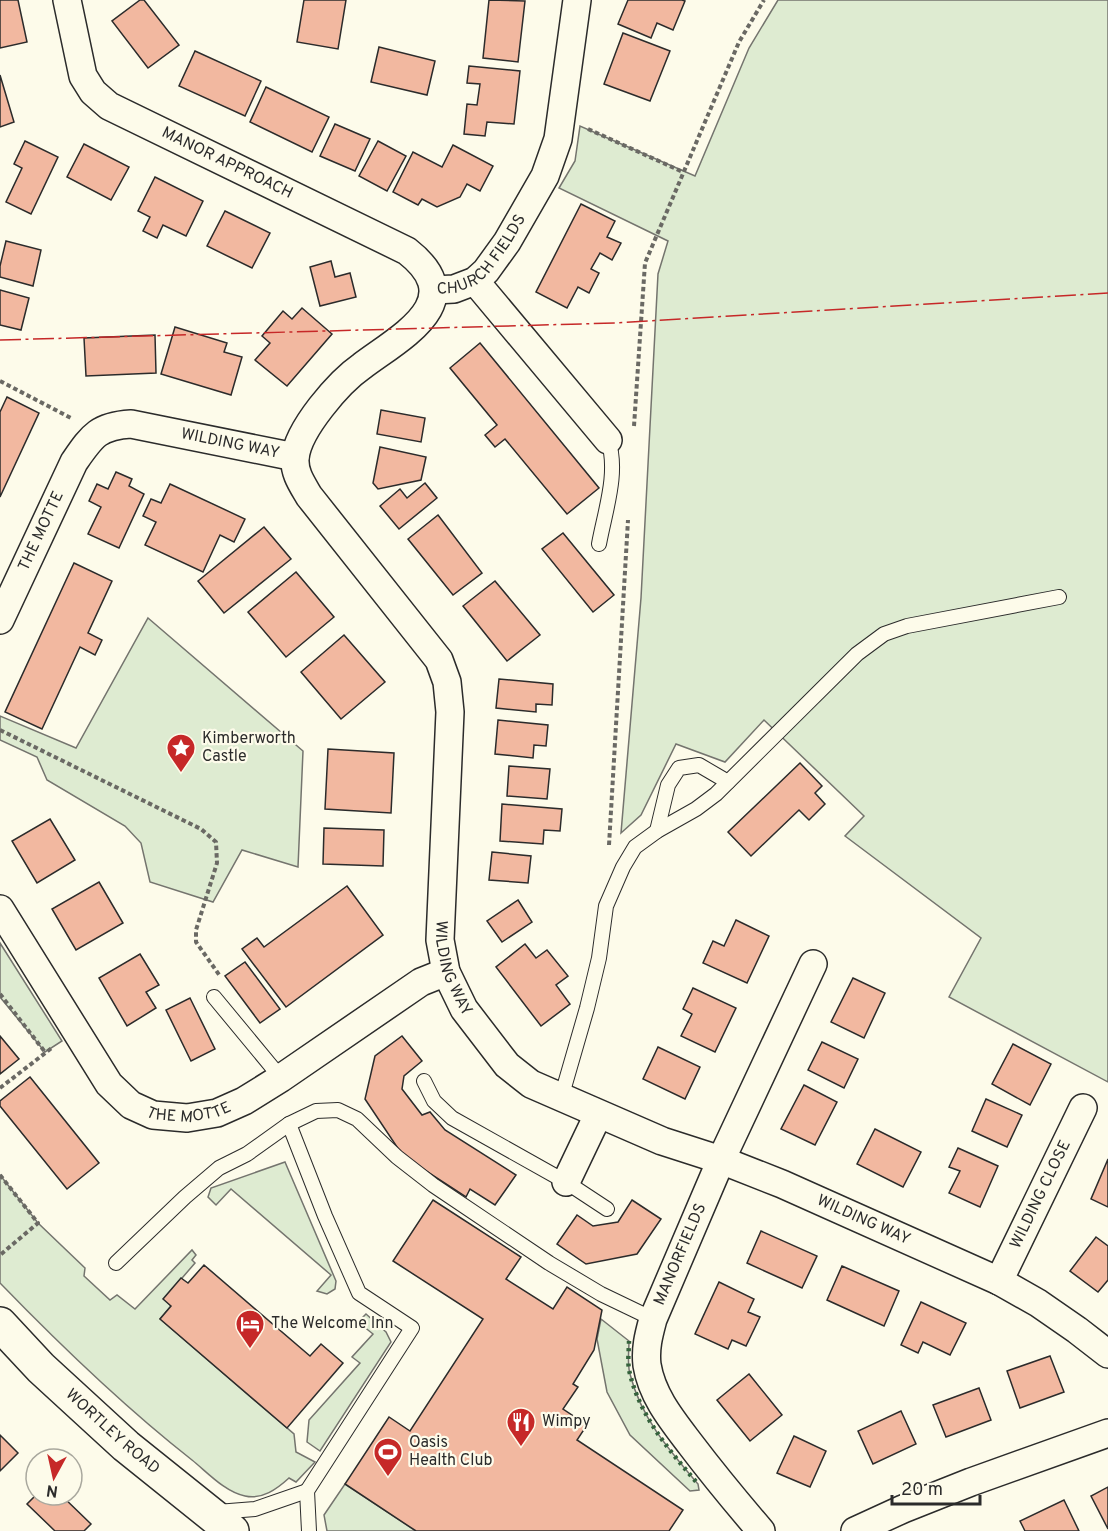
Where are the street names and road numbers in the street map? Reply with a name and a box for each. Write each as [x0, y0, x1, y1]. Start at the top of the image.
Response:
street label: MANOR APPROACH [158, 123, 296, 204]
street label: CHURCH FIELDS [436, 211, 531, 300]
street label: WILDING WAY [179, 424, 281, 464]
street label: THE MOTTE [14, 488, 69, 574]
street label: WILDING WAY [430, 920, 476, 1021]
street label: THE MOTTE [143, 1098, 234, 1128]
street label: WILDING CLOSE [1006, 1137, 1076, 1252]
street label: WILDING WAY [814, 1191, 913, 1250]
street label: MANORFIELDS [650, 1200, 711, 1309]
street label: WORTLEY ROAD [61, 1385, 164, 1479]

